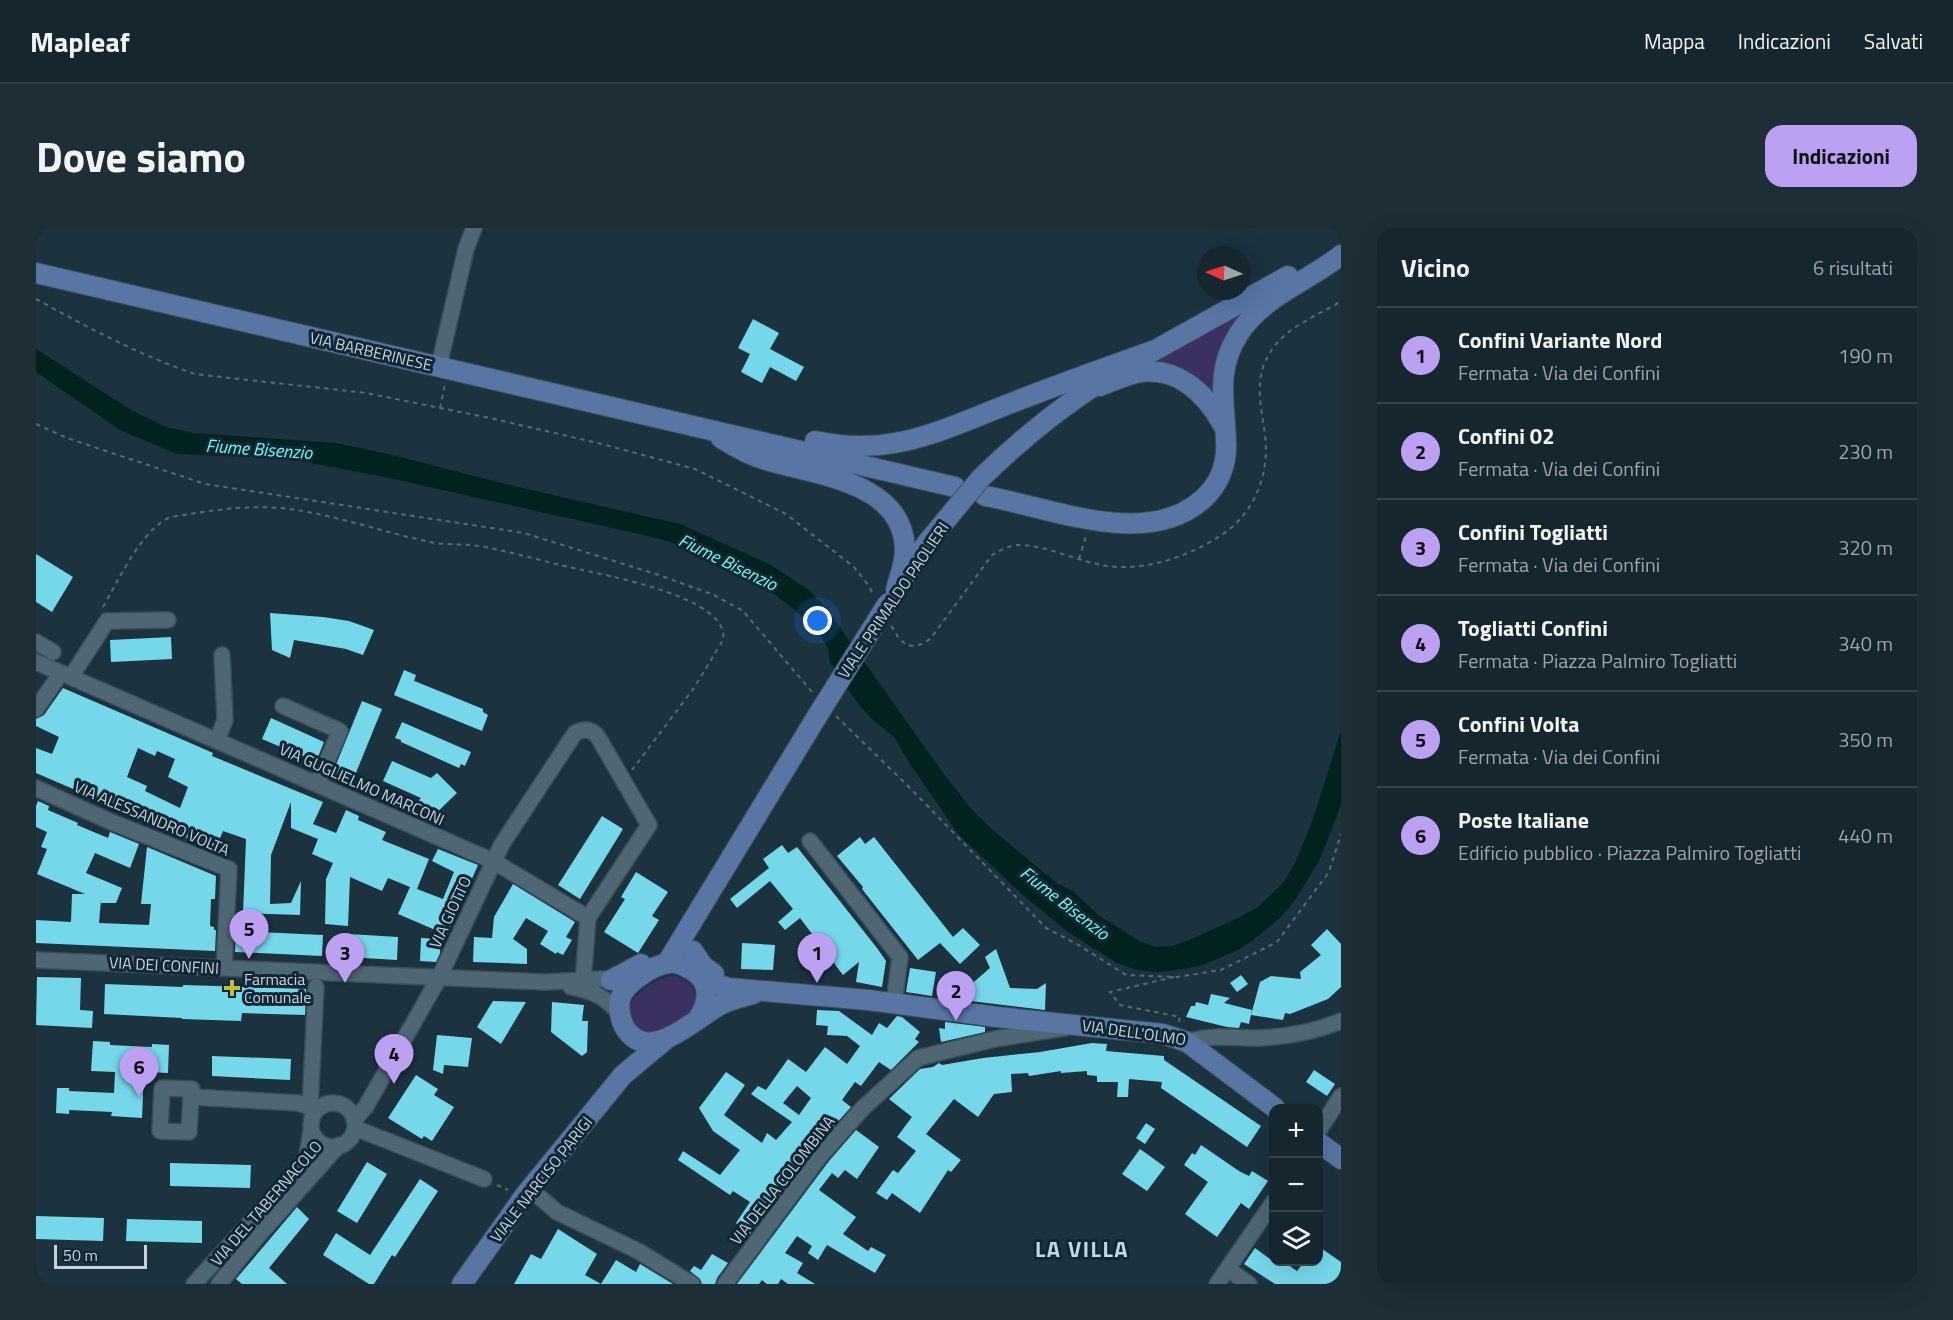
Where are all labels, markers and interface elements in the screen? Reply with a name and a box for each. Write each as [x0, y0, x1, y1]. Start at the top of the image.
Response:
text: Mapleaf [30, 20, 130, 63]
text: Mappa [1644, 25, 1705, 57]
text: Indicazioni [1738, 25, 1831, 57]
text: Salvati [1864, 25, 1923, 57]
text: Dove siamo [36, 124, 246, 188]
button: Indicazioni [1765, 125, 1917, 187]
north arrow [1197, 246, 1251, 300]
text: Vicino [1401, 248, 1470, 287]
text: 6 risultati [1813, 252, 1893, 283]
text: Confini Variante Nord [1458, 323, 1662, 357]
street label: VIA BARBERINESE [307, 325, 435, 377]
text: 1 [1415, 340, 1426, 371]
text: 190 m [1838, 340, 1893, 371]
text: Fermata · Via dei Confini [1458, 357, 1660, 388]
text: Confini 02 [1458, 419, 1555, 453]
water label: Fiume Bisenzio [205, 432, 314, 466]
text: 2 [1415, 436, 1426, 467]
text: 230 m [1838, 436, 1893, 467]
text: Fermata · Via dei Confini [1458, 453, 1660, 484]
text: Confini Togliatti [1458, 515, 1608, 549]
street label: VIALE PRIMALDO PAOLIERI [832, 517, 954, 683]
water label: Fiume Bisenzio [674, 526, 783, 598]
text: 3 [1415, 532, 1426, 563]
text: 320 m [1838, 532, 1893, 563]
text: Fermata · Via dei Confini [1458, 549, 1660, 580]
your location [803, 606, 832, 635]
text: Togliatti Confini [1458, 611, 1608, 645]
text: 4 [1415, 628, 1426, 659]
text: 340 m [1838, 628, 1893, 659]
text: Fermata · Piazza Palmiro Togliatti [1458, 645, 1737, 676]
text: Confini Volta [1458, 707, 1579, 741]
text: 5 [1415, 724, 1426, 755]
text: 350 m [1838, 724, 1893, 755]
street label: VIA GUGLIELMO MARCONI [276, 737, 448, 831]
text: Fermata · Via dei Confini [1458, 741, 1660, 772]
street label: VIA ALESSANDRO VOLTA [70, 774, 234, 862]
text: Poste Italiane [1458, 803, 1589, 837]
text: 6 [1415, 820, 1426, 851]
text: 440 m [1838, 820, 1893, 851]
text: Edificio pubblico · Piazza Palmiro Togliatti [1458, 837, 1801, 868]
water label: Fiume Bisenzio [1015, 859, 1116, 947]
street label: VIA GIOTTO [423, 872, 477, 952]
pin: 5 [230, 910, 268, 959]
pin: 3 [326, 934, 364, 983]
pin: 1 [798, 934, 836, 983]
street label: VIA DEI CONFINI [108, 950, 220, 980]
place label: Farmacia Comunale [244, 967, 311, 1009]
pin: 2 [936, 972, 976, 1021]
marker: Farmacia Comunale [225, 981, 239, 995]
street label: VIA DELL'OLMO [1080, 1013, 1188, 1051]
pin: 4 [374, 1034, 414, 1084]
pin: 6 [120, 1048, 158, 1097]
map controls [1269, 1104, 1323, 1266]
button: + [1269, 1104, 1323, 1158]
street label: VIA DELLA COLOMBINA [724, 1110, 841, 1250]
street label: VIALE NARCISO PARIGI [484, 1111, 598, 1247]
street label: VIA DEL TABERNACOLO [205, 1135, 327, 1271]
button: − [1269, 1158, 1323, 1212]
button: layers [1269, 1212, 1323, 1266]
district label: LA VILLA [1035, 1232, 1129, 1266]
scale bar [54, 1242, 147, 1270]
text: 50 m [63, 1243, 98, 1267]

